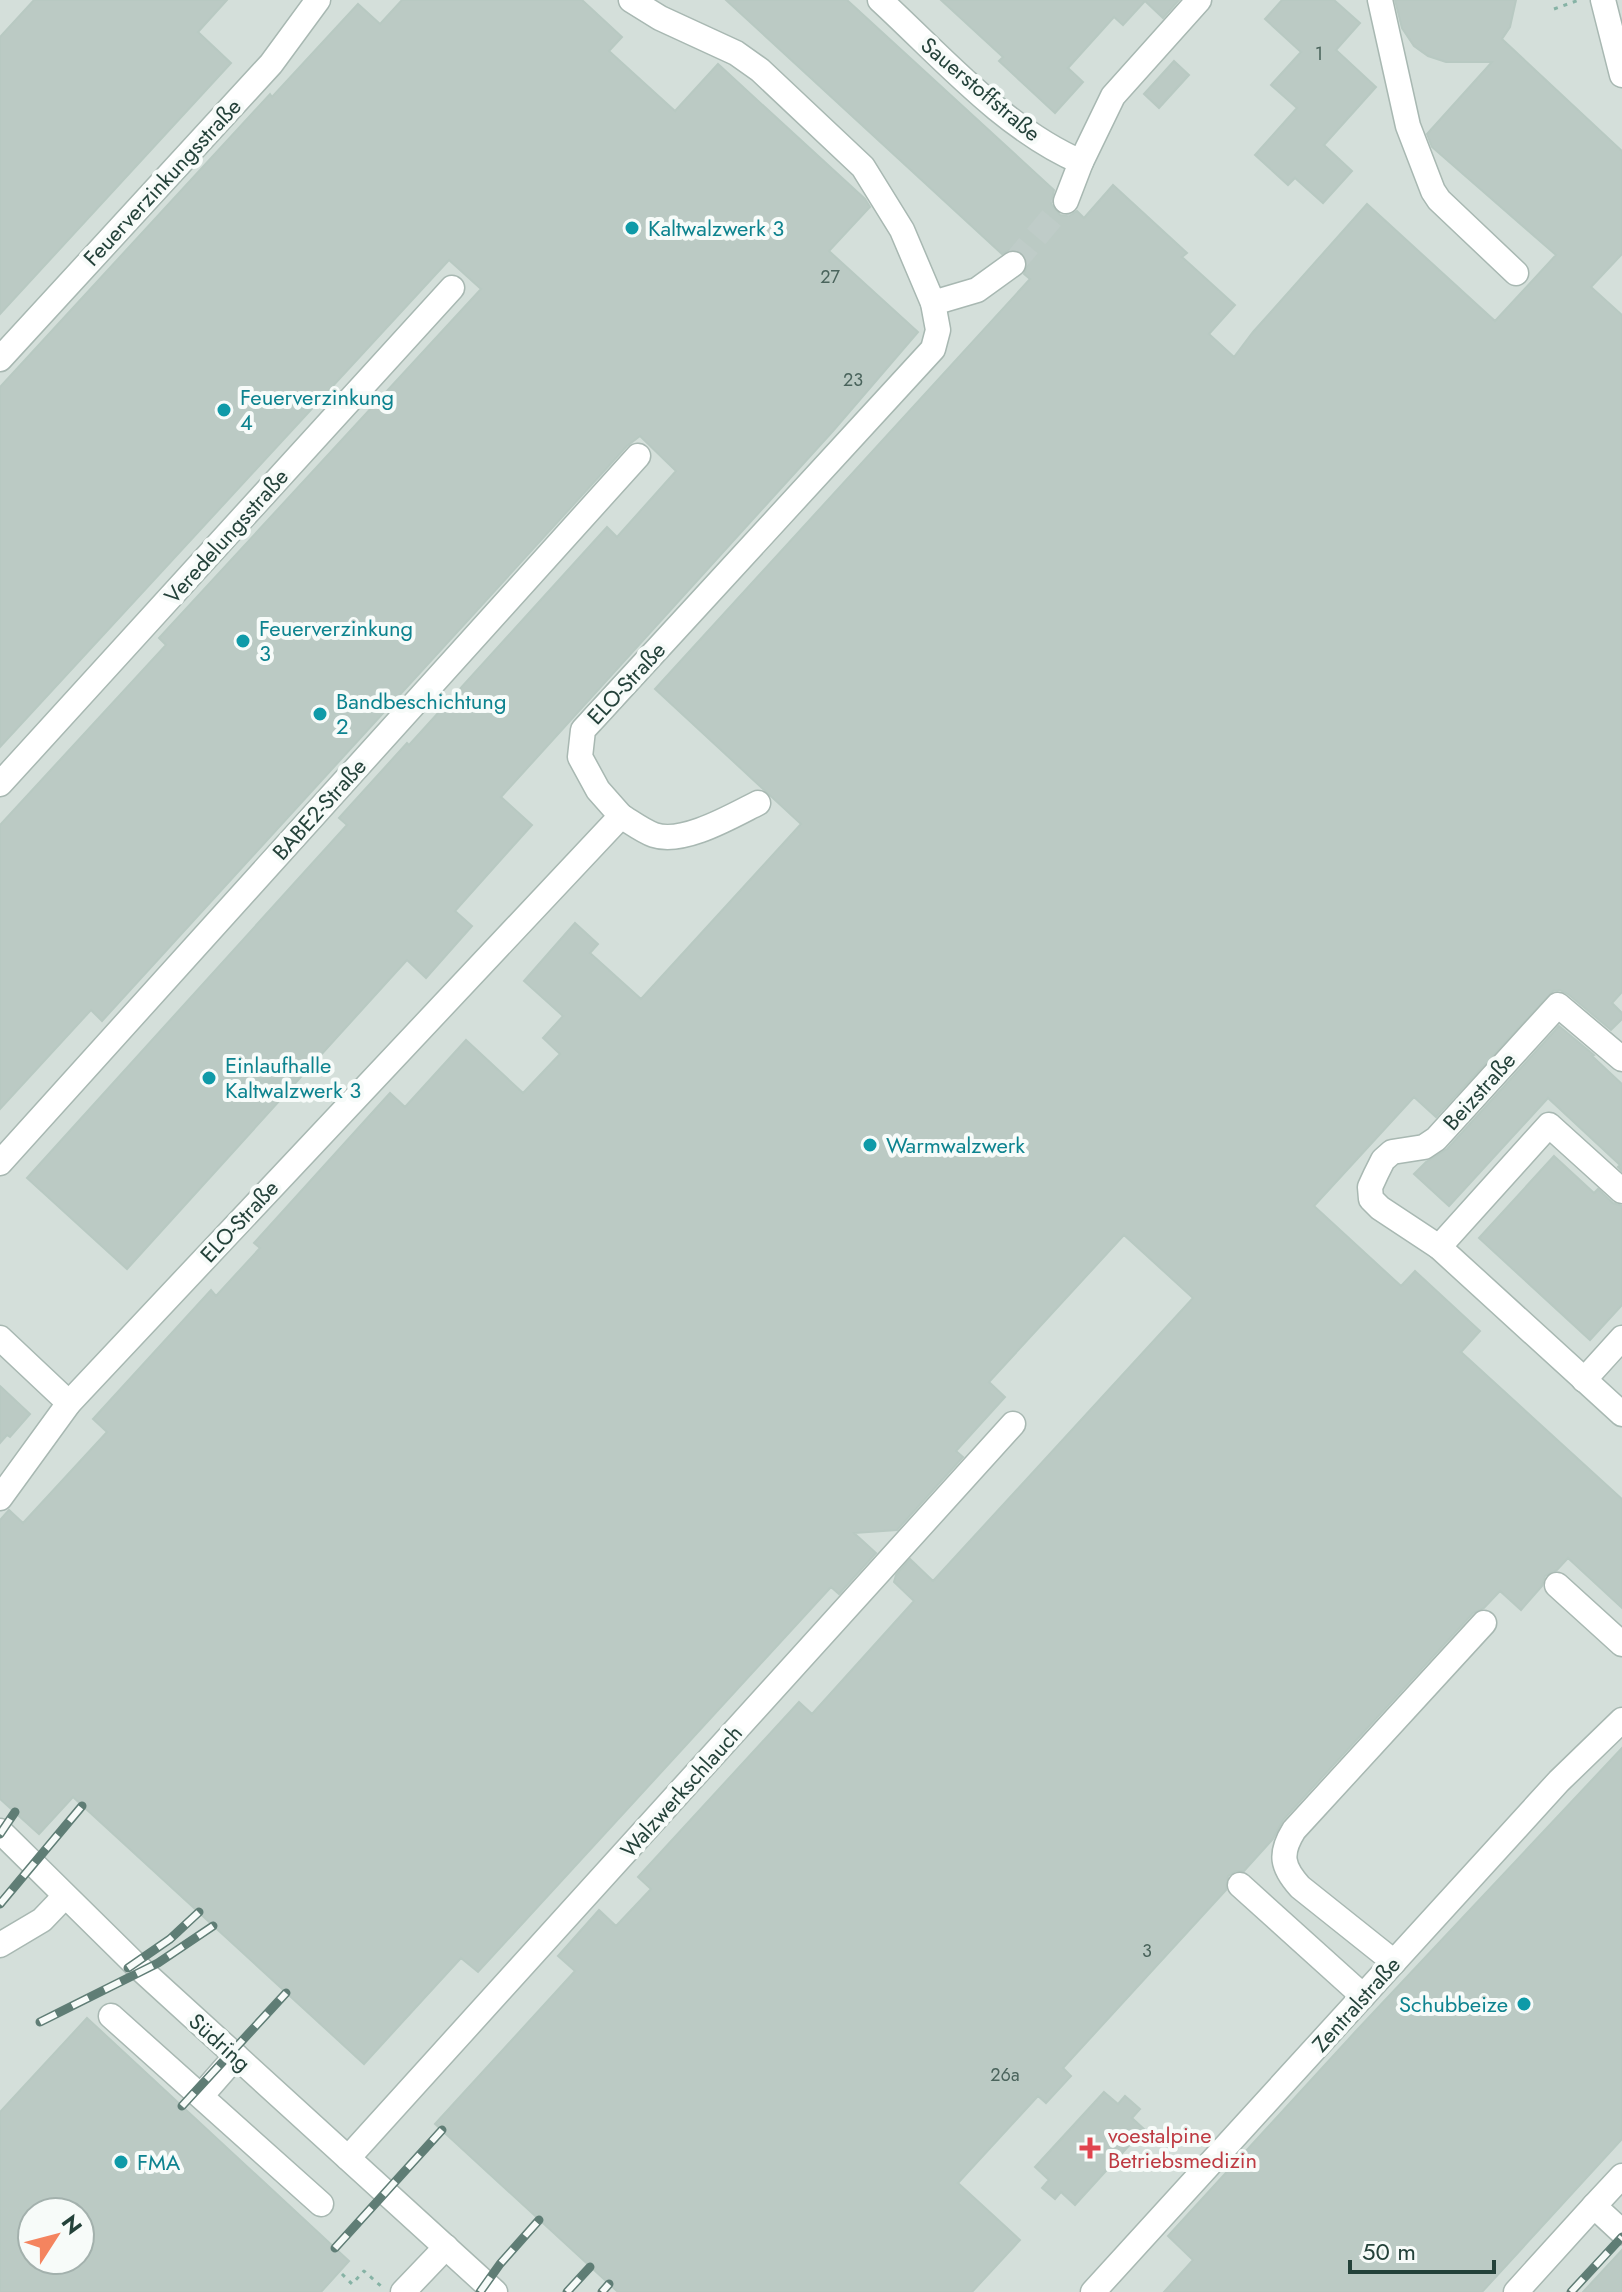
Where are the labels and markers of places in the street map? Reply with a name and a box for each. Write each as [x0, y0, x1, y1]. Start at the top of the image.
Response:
place label: Kaltwalzwerk 3 [648, 212, 784, 244]
marker: Kaltwalzwerk 3 [623, 219, 641, 237]
place label: Feuerverzinkung 4 [240, 381, 394, 438]
marker: Feuerverzinkung 4 [215, 401, 233, 419]
place label: Feuerverzinkung 3 [259, 612, 413, 669]
marker: Feuerverzinkung 3 [234, 632, 252, 650]
place label: Bandbeschichtung 2 [336, 685, 506, 742]
marker: Bandbeschichtung 2 [311, 705, 329, 723]
place label: Einlaufhalle Kaltwalzwerk 3 [225, 1049, 361, 1106]
marker: Einlaufhalle Kaltwalzwerk 3 [200, 1069, 218, 1087]
place label: Warmwalzwerk [886, 1129, 1025, 1161]
marker: Warmwalzwerk [861, 1136, 879, 1154]
place label: Schubbeize [1399, 1988, 1508, 2020]
marker: Schubbeize [1515, 1995, 1533, 2013]
place label: voestalpine Betriebsmedizin [1108, 2119, 1257, 2176]
marker: voestalpine Betriebsmedizin [1079, 2137, 1101, 2159]
place label: FMA [137, 2146, 181, 2178]
marker: FMA [112, 2153, 130, 2171]

